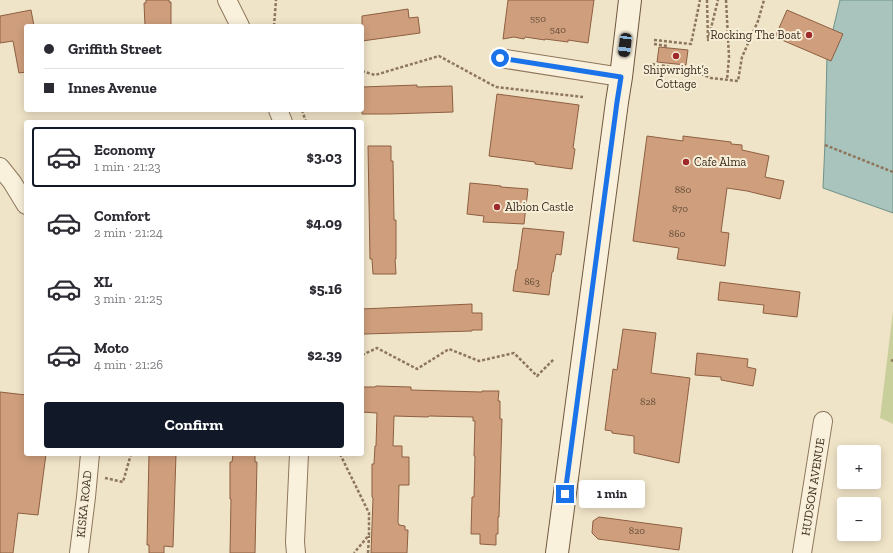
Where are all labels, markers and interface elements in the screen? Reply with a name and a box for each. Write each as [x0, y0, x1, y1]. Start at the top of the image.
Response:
house number: 550 [530, 13, 546, 25]
house number: 540 [550, 24, 566, 36]
place label: Rocking The Boat [710, 28, 802, 42]
marker: Rocking The Boat [804, 30, 814, 40]
car [618, 32, 632, 58]
text: Griffith Street [68, 40, 162, 58]
route start [491, 49, 509, 67]
marker: Shipwright’s Cottage [671, 51, 681, 61]
place label: Shipwright’s Cottage [643, 63, 709, 91]
text: Innes Avenue [68, 79, 157, 97]
icon: car [46, 139, 82, 175]
text: Economy [94, 141, 155, 159]
text: $3.03 [307, 148, 342, 166]
place label: Cafe Alma [694, 155, 747, 169]
marker: Cafe Alma [681, 157, 691, 167]
text: 1 min · 21:23 [94, 159, 161, 174]
house number: 880 [675, 184, 691, 196]
place label: Albion Castle [505, 200, 574, 214]
marker: Albion Castle [492, 202, 502, 212]
house number: 870 [672, 203, 688, 215]
icon: car [46, 205, 82, 241]
text: Comfort [94, 207, 150, 225]
text: $4.09 [306, 214, 342, 232]
text: 2 min · 21:24 [94, 225, 163, 240]
house number: 860 [669, 228, 685, 240]
icon: car [46, 271, 82, 307]
text: XL [94, 273, 112, 291]
house number: 863 [524, 276, 540, 288]
text: $5.16 [309, 280, 342, 298]
text: 3 min · 21:25 [94, 291, 162, 306]
icon: car [46, 337, 82, 373]
text: Moto [94, 339, 129, 357]
text: $2.39 [307, 346, 342, 364]
text: 4 min · 21:26 [94, 357, 163, 372]
house number: 828 [640, 396, 656, 408]
button: Confirm [44, 402, 344, 448]
street label: HUDSON AVENUE [798, 437, 828, 537]
map controls [837, 445, 881, 541]
button: + [837, 445, 881, 489]
street label: KISKA ROAD [73, 470, 95, 538]
callout: 1 min [579, 480, 645, 508]
route end [556, 485, 574, 503]
text: 1 min [597, 486, 627, 501]
button: − [837, 497, 881, 541]
house number: 820 [629, 525, 645, 537]

